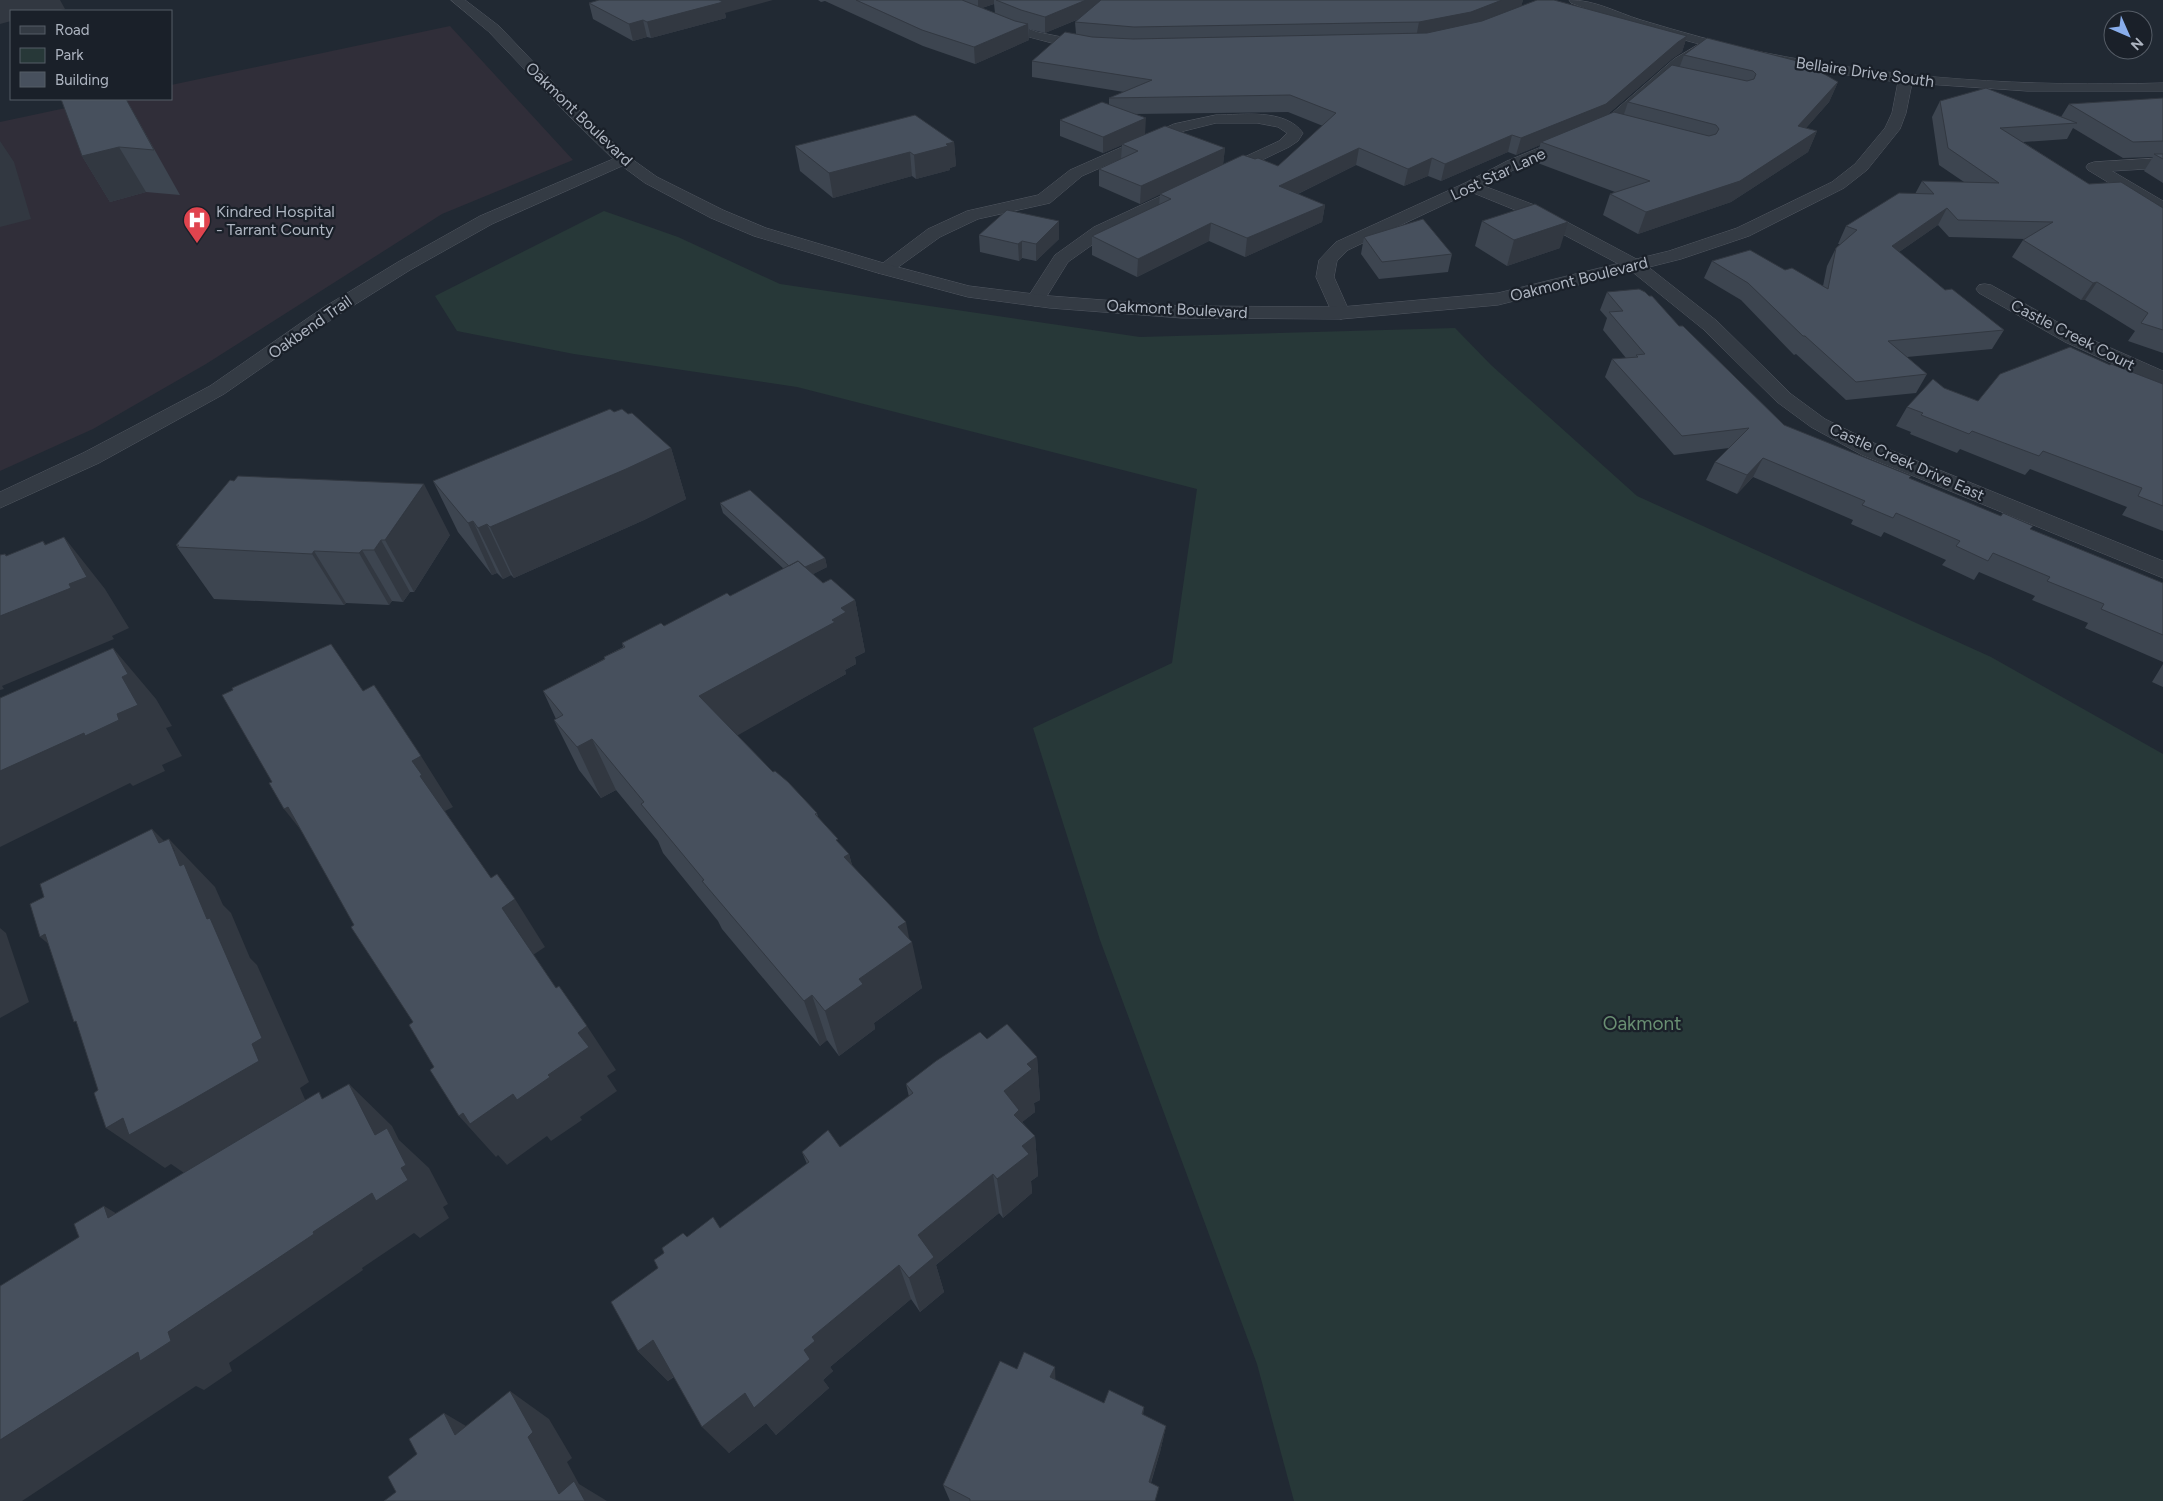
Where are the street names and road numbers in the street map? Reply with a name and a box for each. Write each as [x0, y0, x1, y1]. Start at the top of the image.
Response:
street label: Bellaire Drive South [1795, 53, 1935, 91]
street label: Oakmont Boulevard [522, 58, 636, 170]
street label: Lost Star Lane [1448, 144, 1549, 204]
street label: Oakmont Boulevard [1508, 253, 1650, 305]
street label: Oakbend Trail [265, 291, 355, 363]
street label: Castle Creek Court [2008, 295, 2138, 375]
street label: Oakmont Boulevard [1106, 296, 1248, 322]
street label: Castle Creek Drive East [1827, 419, 1987, 505]

